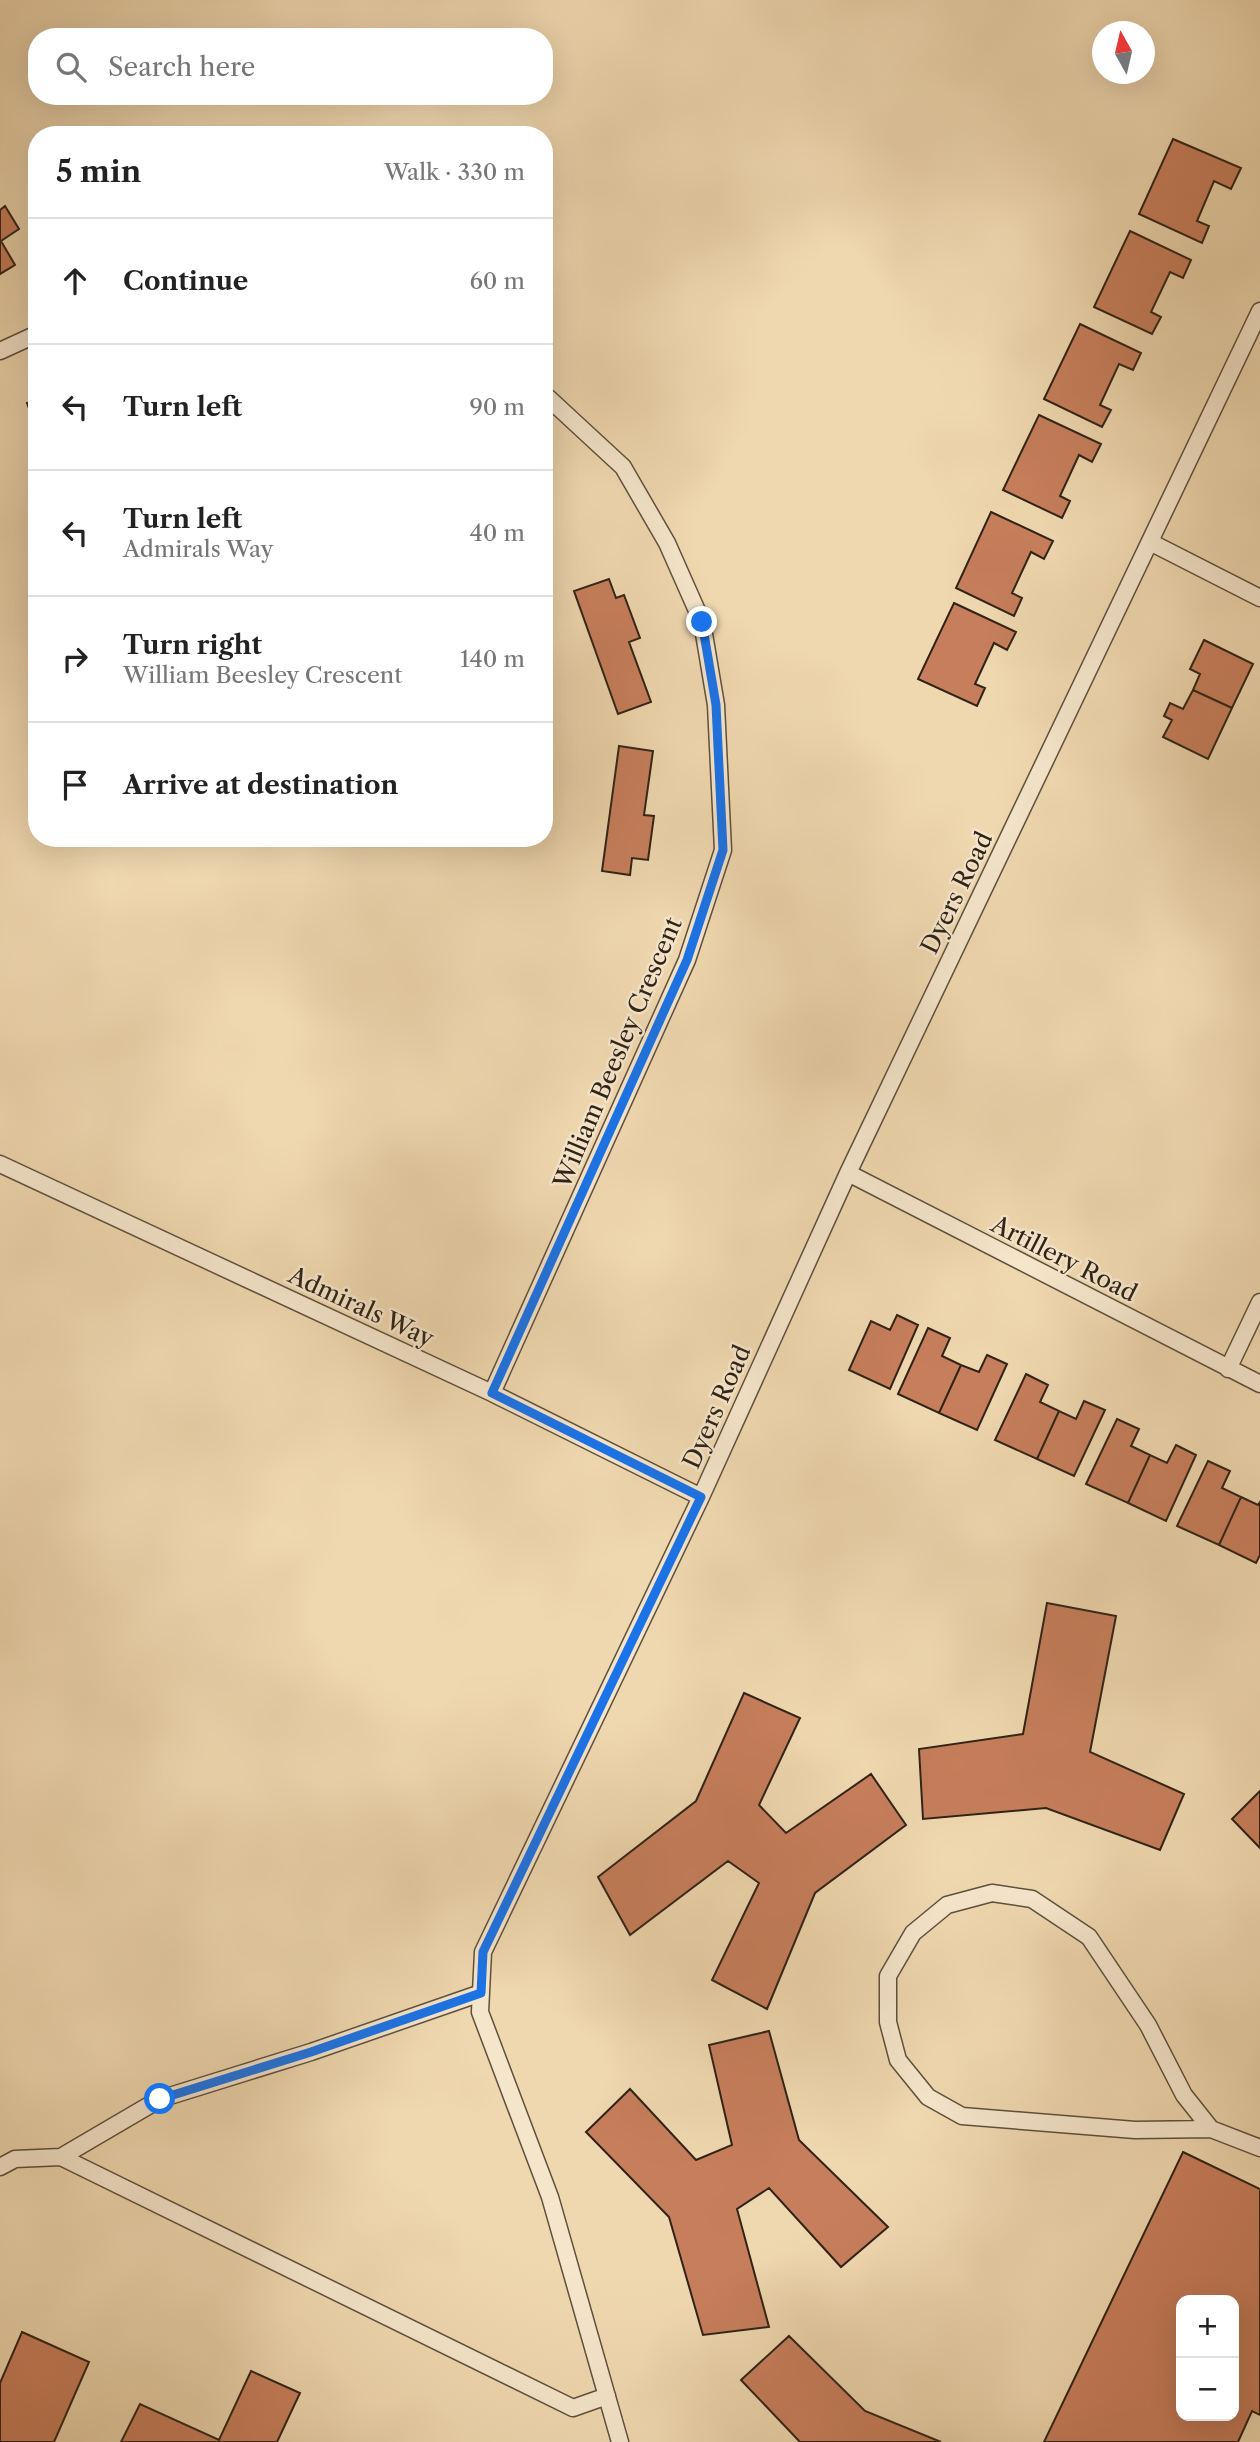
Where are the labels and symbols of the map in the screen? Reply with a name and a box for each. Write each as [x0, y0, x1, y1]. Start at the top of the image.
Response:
north arrow [1092, 21, 1155, 84]
route end [686, 606, 717, 637]
street label: Dyers Road [915, 827, 999, 958]
street label: William Beesley Crescent [547, 913, 688, 1194]
street label: Artillery Road [986, 1209, 1142, 1308]
street label: Admirals Way [283, 1260, 439, 1353]
street label: Dyers Road [676, 1340, 757, 1473]
route start [144, 2083, 175, 2114]

